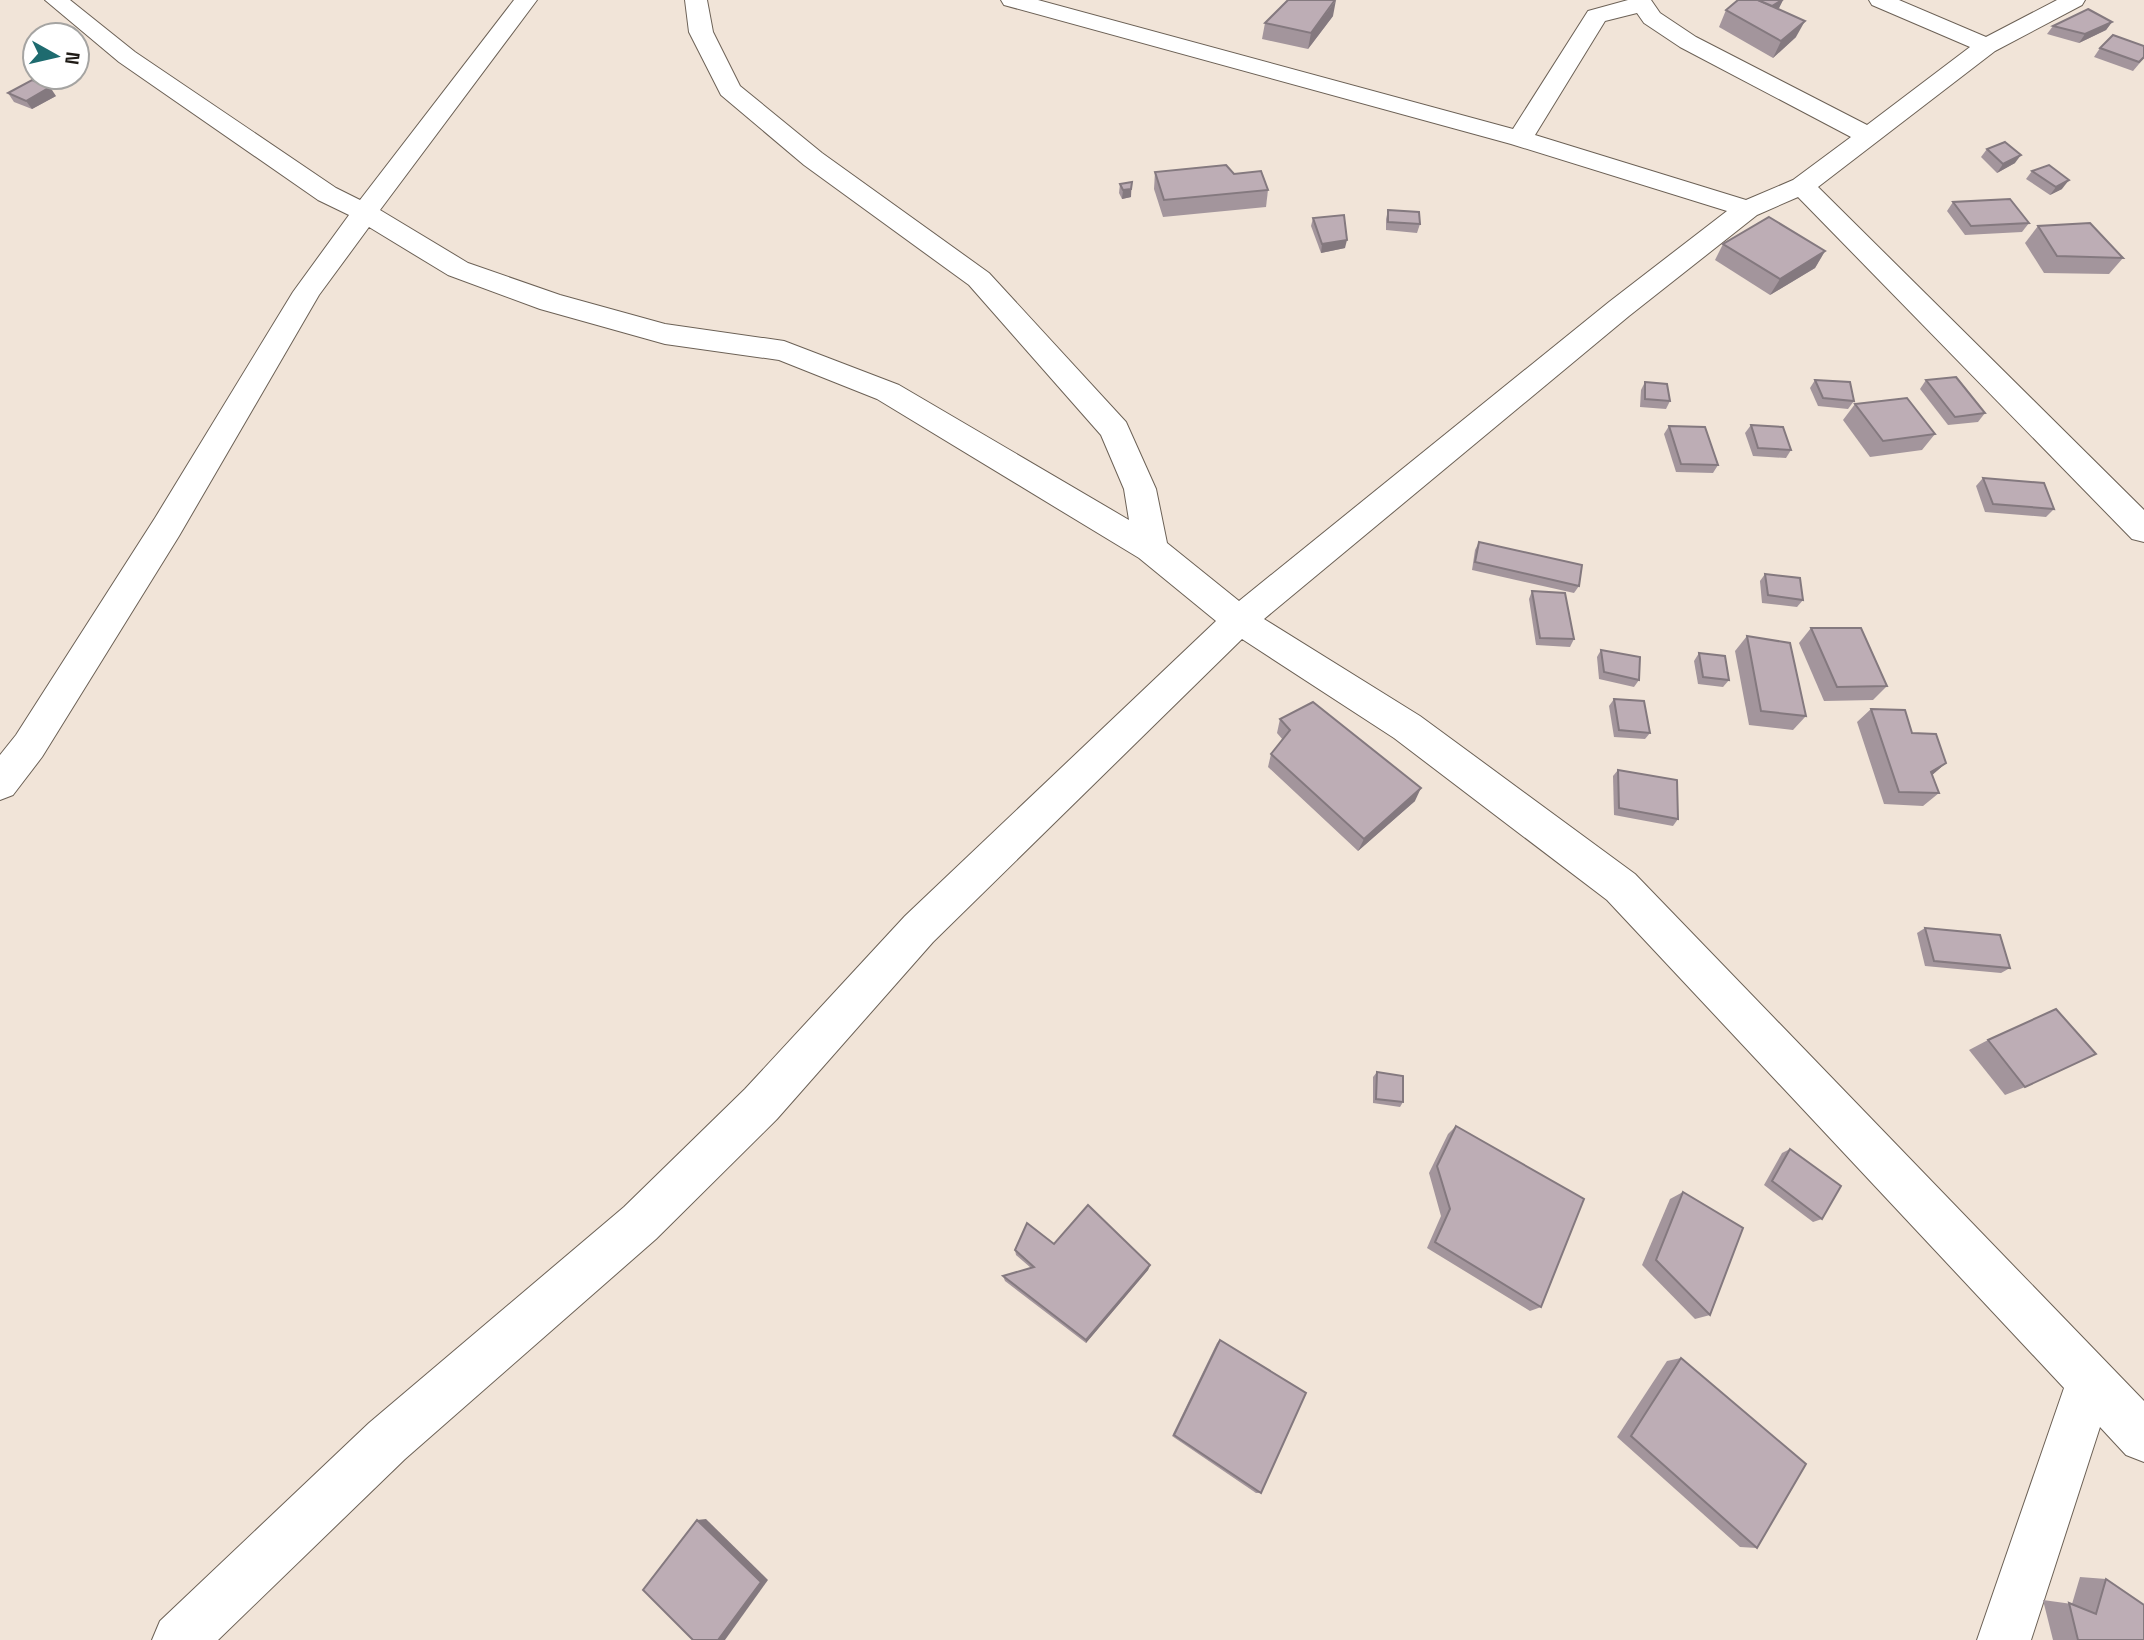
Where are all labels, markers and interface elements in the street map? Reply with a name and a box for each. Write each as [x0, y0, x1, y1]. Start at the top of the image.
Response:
north arrow [21, 21, 91, 91]
text: N [59, 50, 86, 66]

